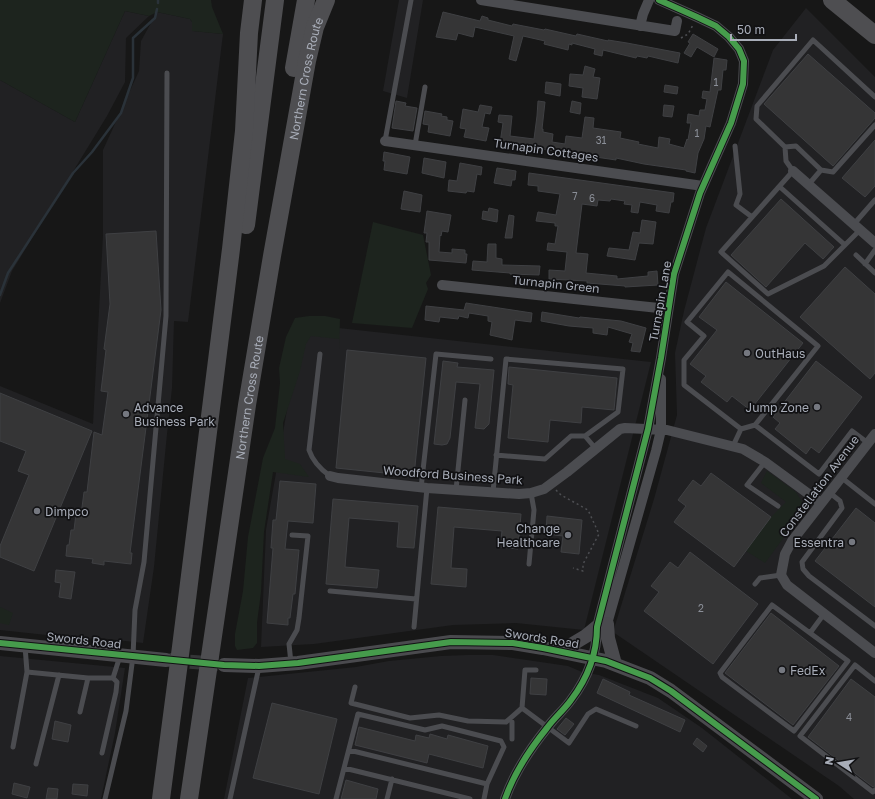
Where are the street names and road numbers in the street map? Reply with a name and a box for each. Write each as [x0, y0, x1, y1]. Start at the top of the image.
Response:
street label: Northern Cross Route [285, 15, 326, 141]
street label: Turnapin Cottages [493, 135, 599, 165]
street label: Turnapin Lane [646, 260, 674, 342]
street label: Turnapin Green [512, 272, 600, 296]
street label: Northern Cross Route [232, 334, 266, 461]
street label: Constellation Avenue [776, 432, 862, 540]
street label: Woodford Business Park [383, 463, 524, 487]
street label: Swords Road [504, 625, 580, 651]
street label: Swords Road [46, 629, 122, 651]

